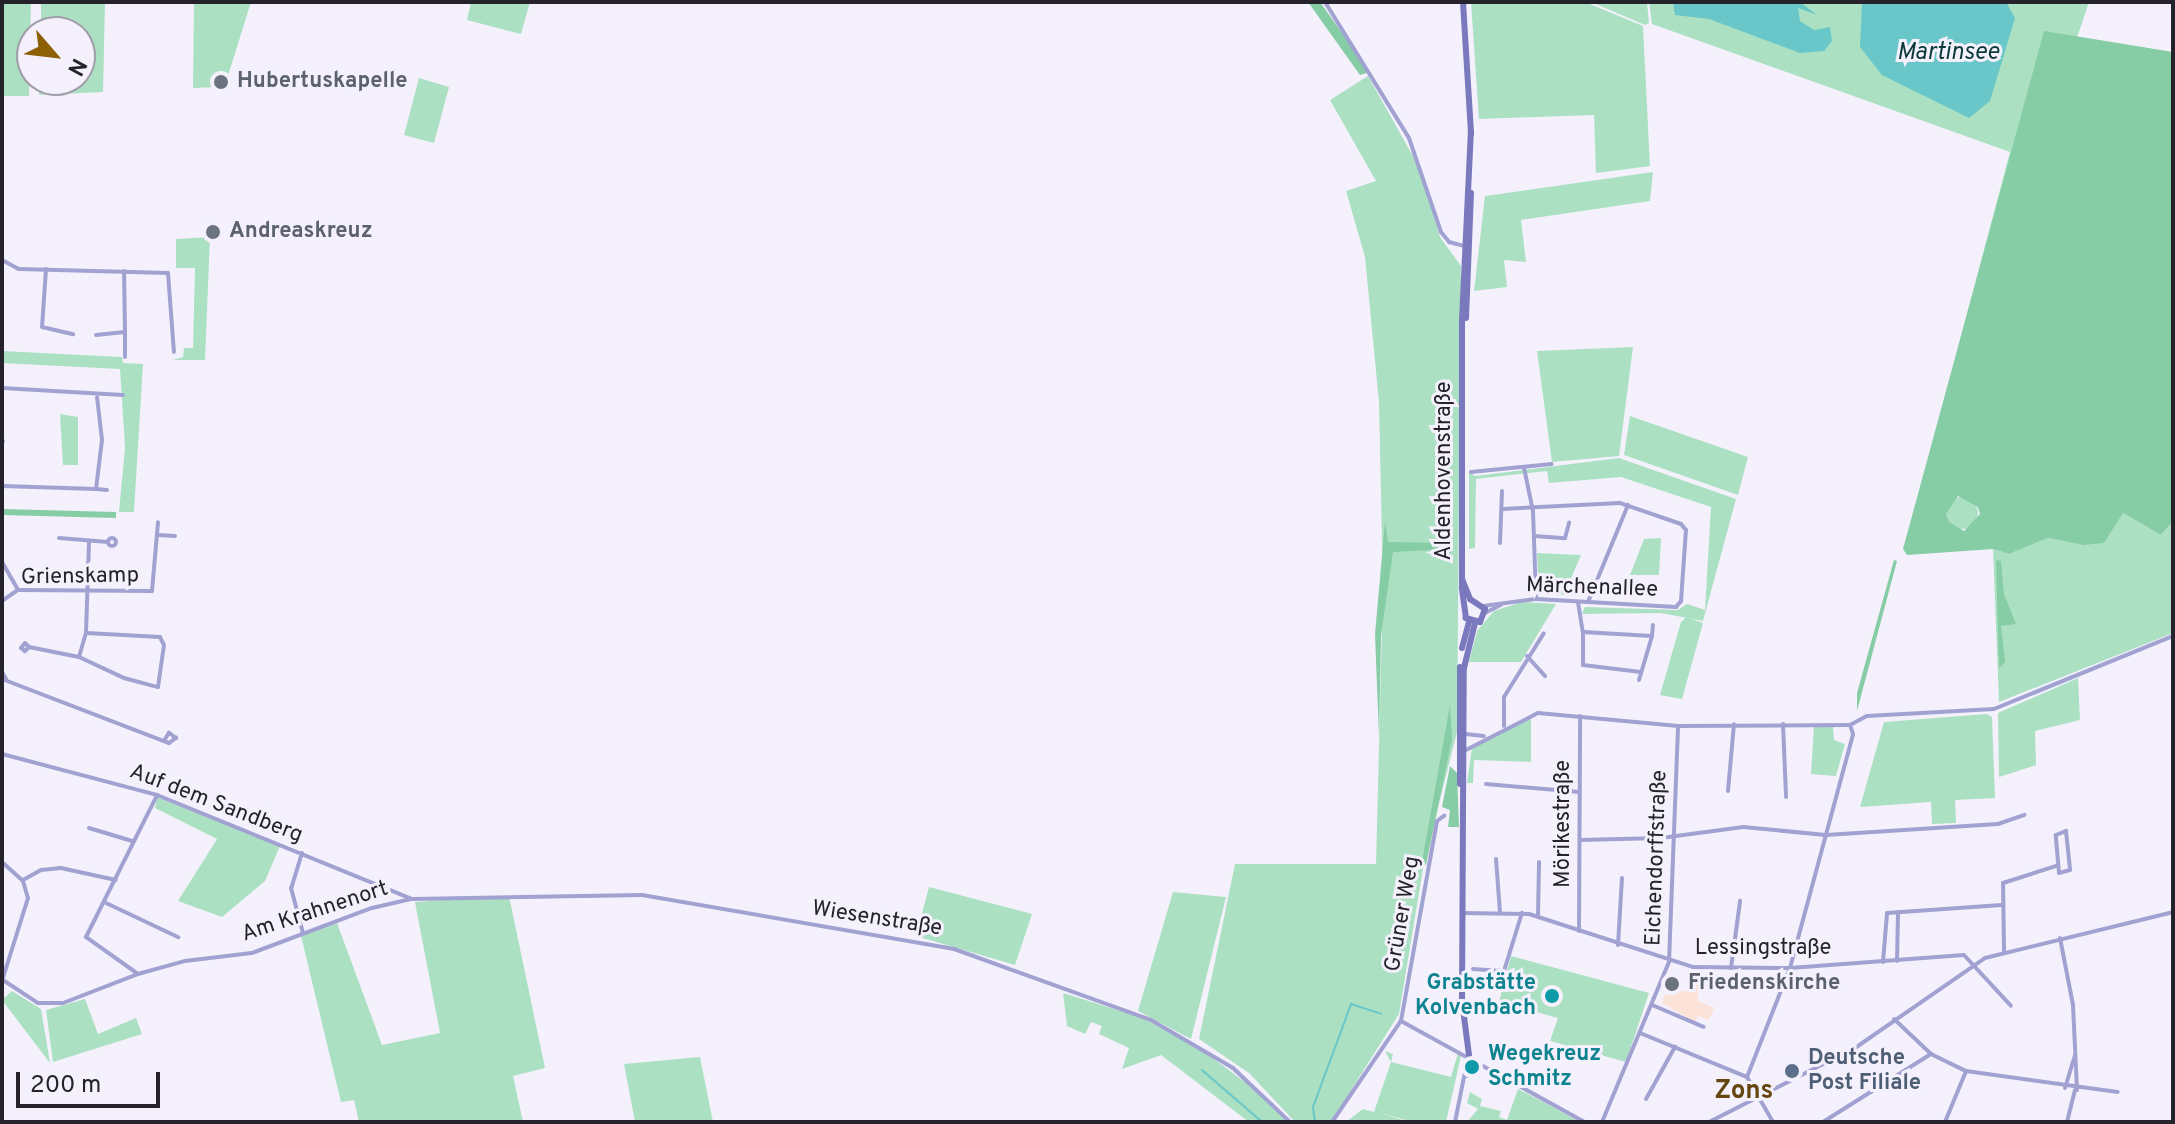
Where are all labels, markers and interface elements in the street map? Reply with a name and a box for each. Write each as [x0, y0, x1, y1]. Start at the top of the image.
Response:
north arrow [16, 16, 96, 96]
water label: Martinsee [1897, 40, 1999, 68]
text: N [60, 53, 91, 80]
place label: Hubertuskapelle [237, 69, 408, 95]
marker: Hubertuskapelle [212, 73, 230, 91]
place label: Andreaskreuz [229, 219, 373, 245]
marker: Andreaskreuz [204, 223, 222, 241]
street label: Aldenhovenstraße [1432, 381, 1458, 561]
street label: Grienskamp [21, 563, 139, 591]
street label: Märchenallee [1526, 573, 1658, 603]
street label: Auf dem Sandberg [126, 759, 306, 849]
street label: Mörikestraße [1551, 760, 1577, 888]
street label: Eichendorffstraße [1641, 769, 1673, 947]
street label: Grüner Weg [1380, 854, 1426, 974]
street label: Am Krahnenort [238, 876, 392, 948]
street label: Wiesenstraße [810, 896, 944, 942]
street label: Lessingstraße [1695, 936, 1831, 962]
place label: Grabstätte Kolvenbach [1415, 970, 1536, 1022]
place label: Friedenskirche [1688, 971, 1840, 997]
marker: Friedenskirche [1663, 975, 1681, 993]
marker: Grabstätte Kolvenbach [1543, 987, 1561, 1005]
place label: Wegekreuz Schmitz [1488, 1041, 1601, 1092]
place label: Deutsche Post Filiale [1808, 1045, 1921, 1096]
scale bar [20, 1056, 164, 1106]
marker: Wegekreuz Schmitz [1463, 1058, 1481, 1076]
marker: Deutsche Post Filiale [1783, 1062, 1801, 1080]
text: 200 m [30, 1071, 101, 1101]
district label: Zons [1715, 1076, 1773, 1108]

